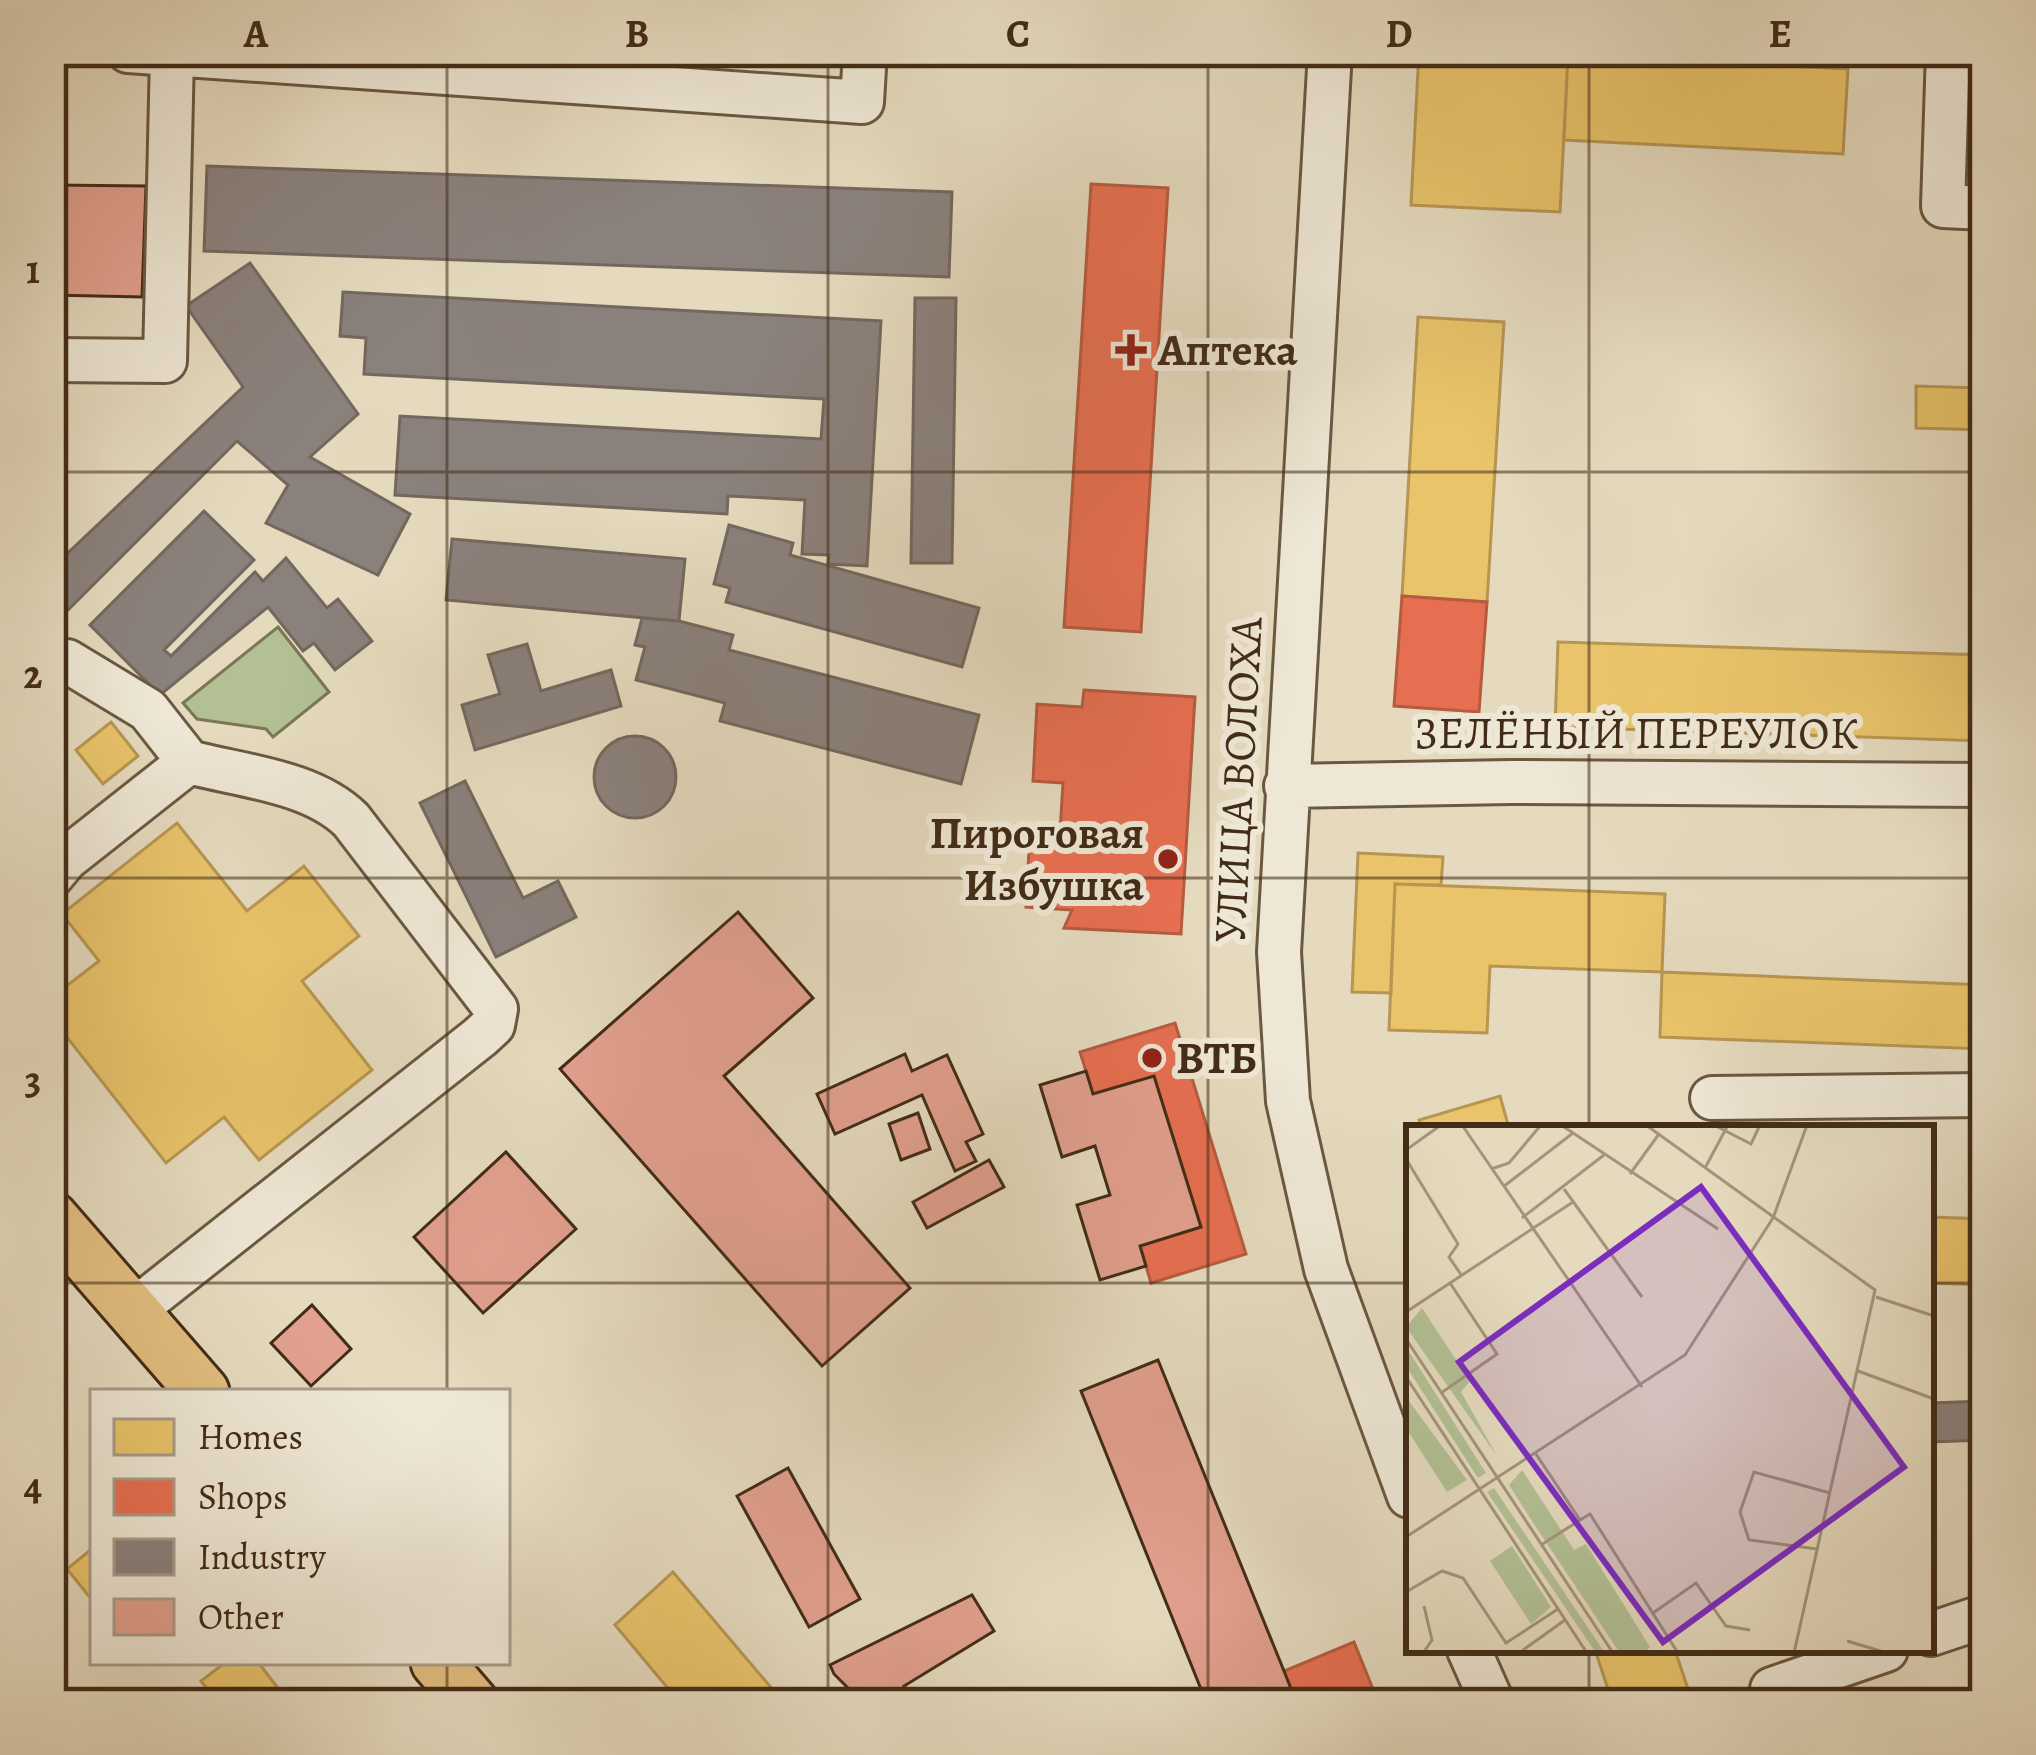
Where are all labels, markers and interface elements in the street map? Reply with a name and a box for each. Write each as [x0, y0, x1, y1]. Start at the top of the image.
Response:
text: A [243, 7, 269, 60]
text: B [625, 7, 649, 60]
text: C [1006, 7, 1030, 60]
text: D [1385, 7, 1413, 60]
text: E [1768, 7, 1792, 60]
text: 1 [26, 243, 40, 296]
place label: Аптека [1157, 319, 1298, 381]
marker: Аптека [1115, 334, 1147, 366]
street label: УЛИЦА ВОЛОХА [1199, 615, 1278, 944]
text: 2 [24, 648, 43, 701]
street label: ЗЕЛЁНЫЙ ПЕРЕУЛОК [1414, 702, 1858, 764]
place label: Пироговая Избушка [930, 802, 1145, 916]
marker: Пироговая Избушка [1155, 846, 1181, 872]
place label: ВТБ [1176, 1027, 1257, 1089]
marker: ВТБ [1139, 1045, 1165, 1071]
text: 3 [25, 1054, 41, 1107]
inset map [1406, 1125, 1934, 1653]
legend [90, 1389, 510, 1665]
text: Homes [198, 1412, 303, 1461]
text: 4 [24, 1460, 42, 1513]
text: Shops [198, 1472, 287, 1521]
text: Industry [198, 1532, 327, 1581]
text: Other [198, 1592, 284, 1641]

